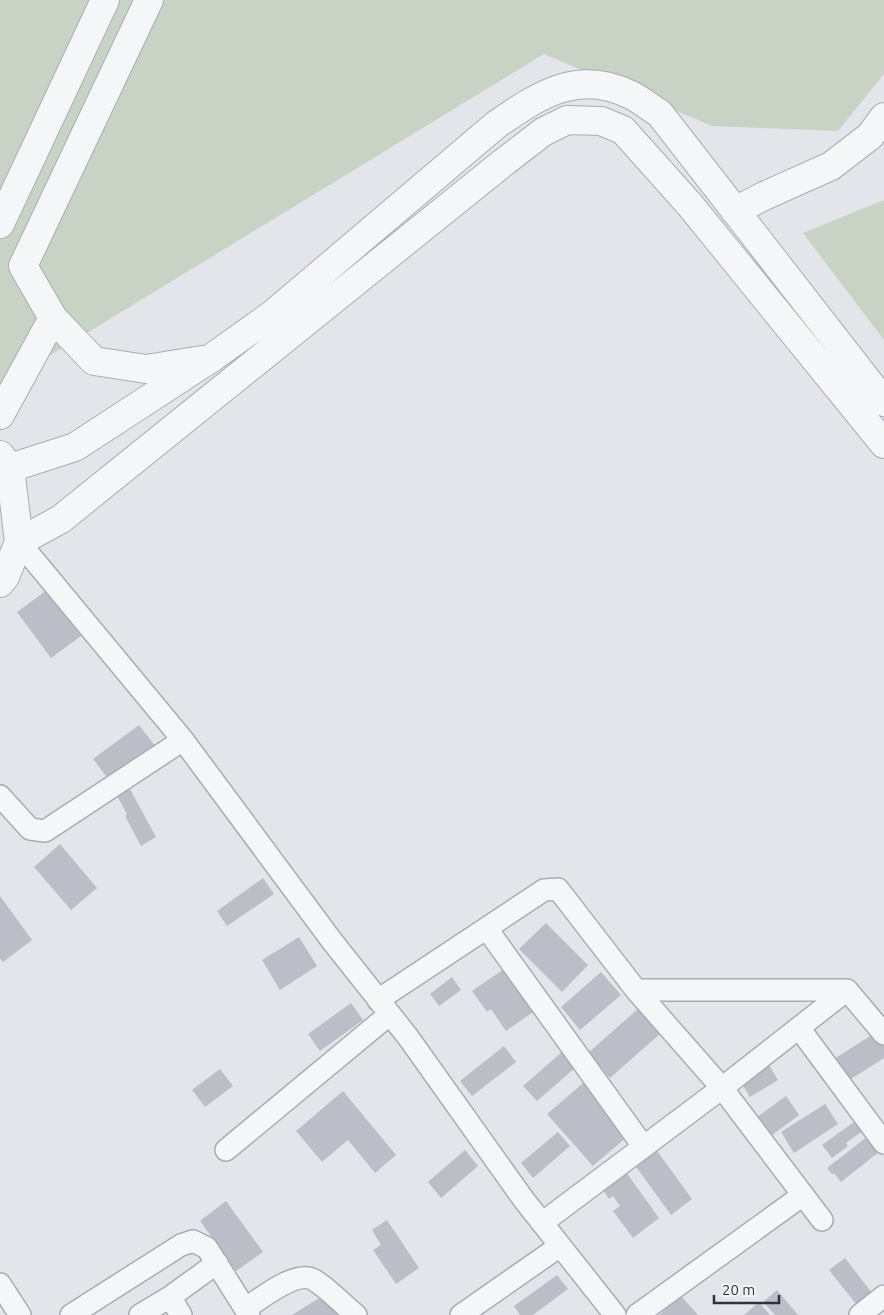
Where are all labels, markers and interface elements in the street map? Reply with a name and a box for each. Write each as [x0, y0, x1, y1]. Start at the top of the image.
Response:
scale bar [714, 1272, 779, 1304]
text: 20 m [722, 1281, 755, 1298]

